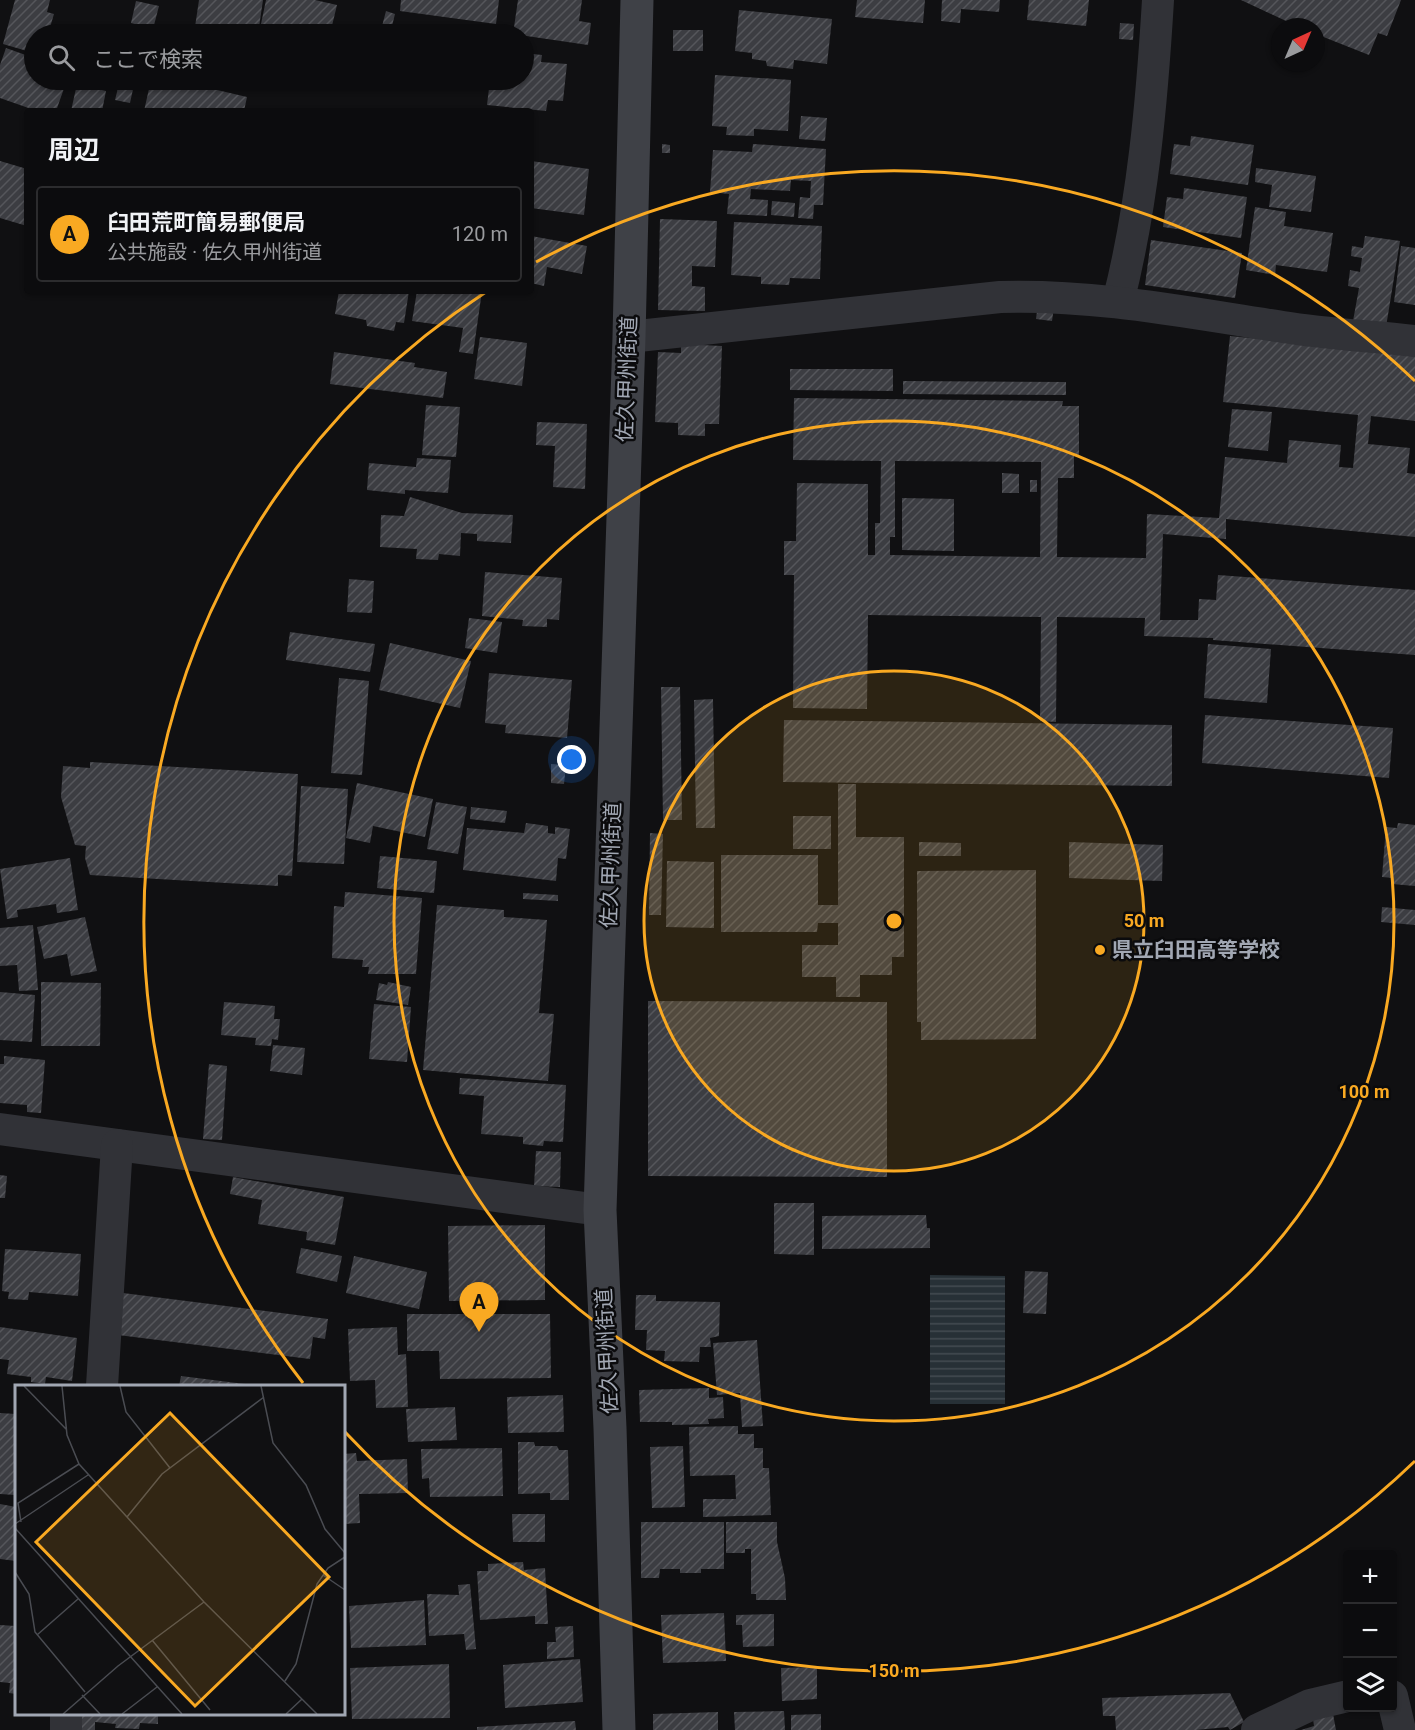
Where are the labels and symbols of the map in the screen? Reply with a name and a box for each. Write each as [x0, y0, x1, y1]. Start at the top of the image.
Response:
north arrow [1271, 18, 1325, 72]
street label: 佐久甲州街道 [613, 316, 641, 442]
your location [557, 745, 586, 774]
street label: 佐久甲州街道 [597, 802, 625, 928]
text: 50 m [1124, 910, 1164, 931]
centre of rings [884, 911, 904, 931]
place label: 県立臼田高等学校 [1112, 938, 1280, 962]
marker: 県立臼田高等学校 [1093, 943, 1107, 957]
text: 100 m [1338, 1081, 1390, 1102]
pin: A [460, 1282, 498, 1332]
street label: 佐久甲州街道 [592, 1287, 622, 1415]
inset map [15, 1385, 345, 1715]
text: 150 m [868, 1660, 920, 1681]

